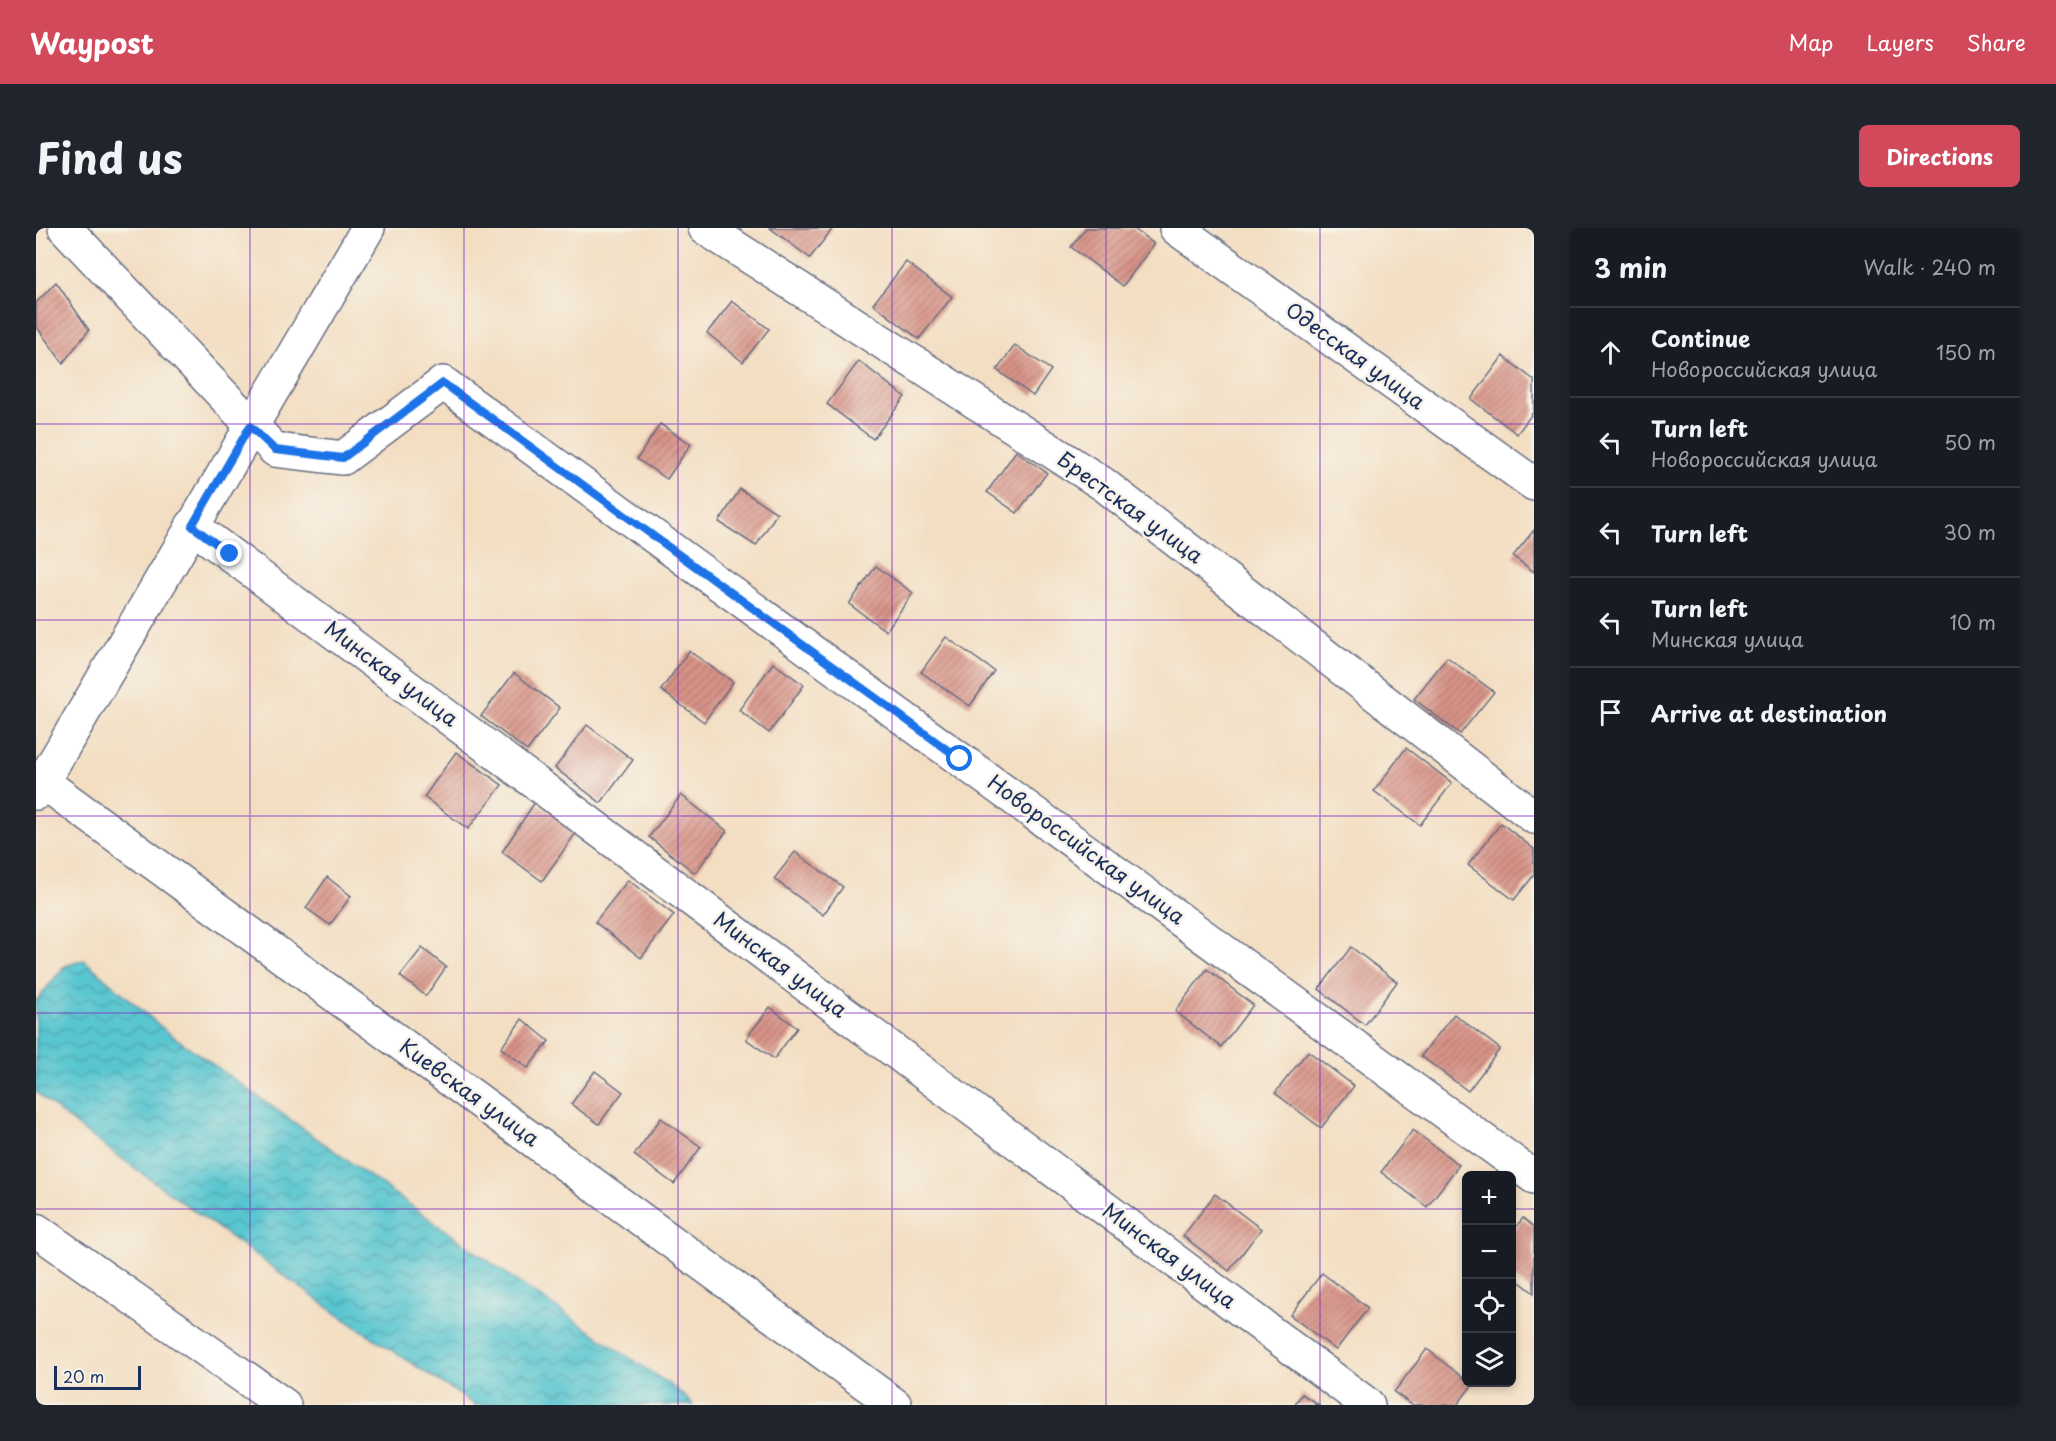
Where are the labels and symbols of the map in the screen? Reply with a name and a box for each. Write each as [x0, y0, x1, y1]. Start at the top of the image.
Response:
street label: Одесская улица [1280, 293, 1433, 417]
street label: Брестская улица [1052, 442, 1211, 571]
route end [216, 540, 242, 566]
street label: Минская улица [319, 611, 466, 734]
route start [946, 745, 972, 771]
street label: Новороссийская улица [982, 766, 1193, 932]
street label: Минская улица [708, 902, 855, 1025]
street label: Киевская улица [394, 1030, 547, 1154]
street label: Минская улица [1097, 1193, 1244, 1316]
scale bar [54, 1363, 141, 1390]

